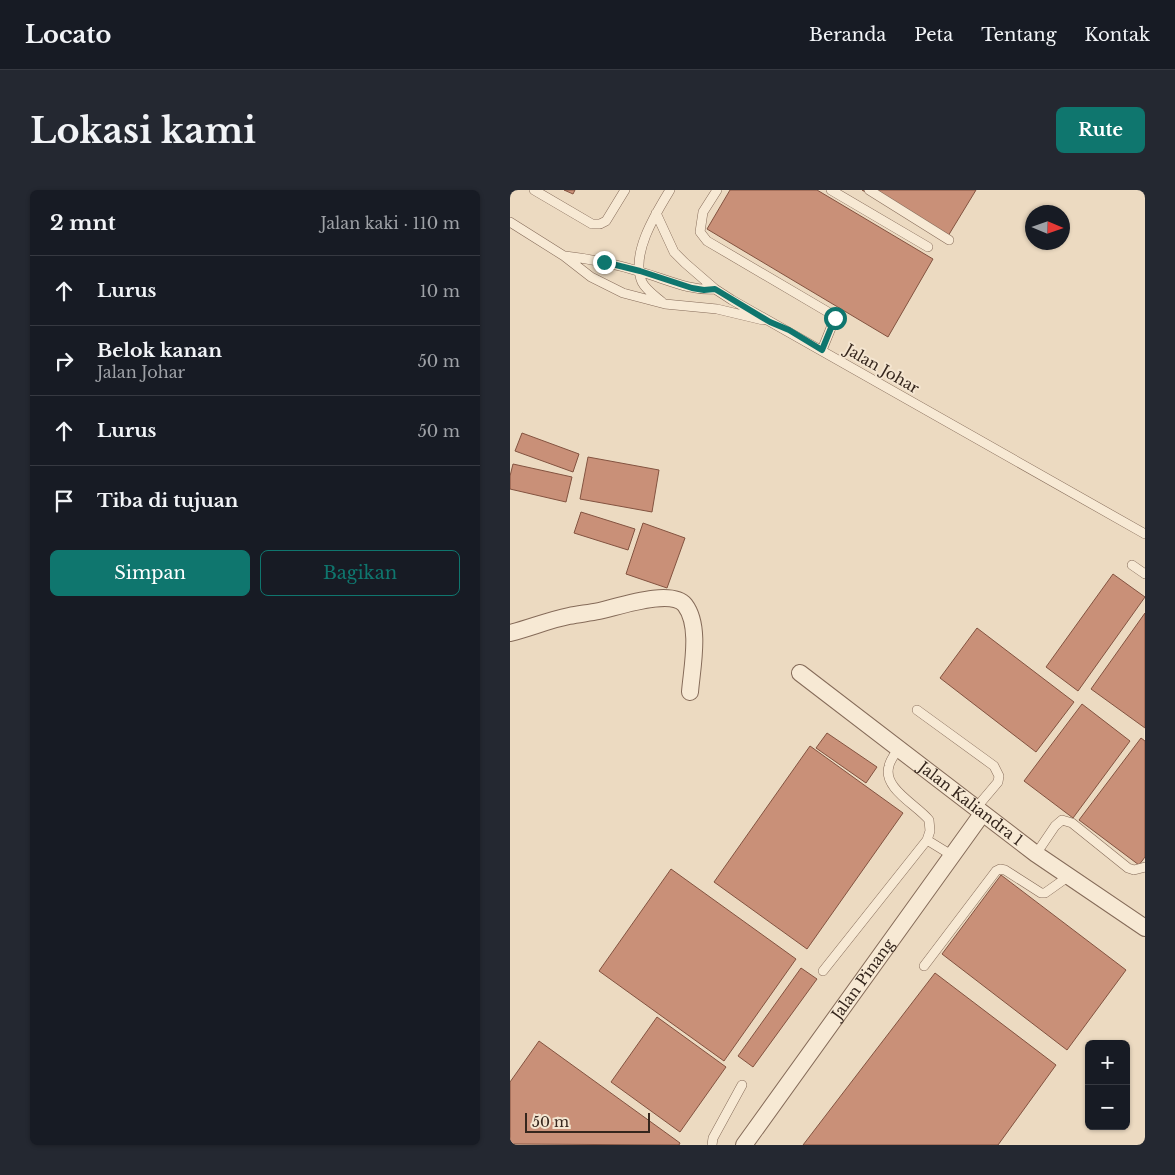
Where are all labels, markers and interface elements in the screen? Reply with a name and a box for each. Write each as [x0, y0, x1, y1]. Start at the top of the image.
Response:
text: Locato [25, 20, 111, 49]
text: Beranda [809, 24, 886, 46]
text: Peta [914, 24, 953, 46]
text: Tentang [981, 24, 1056, 46]
text: Kontak [1084, 24, 1150, 46]
button: Rute [1056, 107, 1145, 153]
text: Lokasi kami [30, 109, 256, 152]
north arrow [1025, 205, 1070, 250]
text: 2 mnt [50, 210, 116, 236]
text: Jalan kaki · 110 m [320, 213, 460, 233]
route end [593, 251, 616, 274]
icon: ahead [50, 277, 78, 305]
text: Lurus [97, 279, 156, 302]
text: 10 m [420, 281, 460, 301]
route start [824, 307, 847, 330]
text: Belok kanan [97, 339, 222, 362]
street label: Jalan Johar [840, 339, 924, 398]
icon: right [50, 347, 78, 375]
text: 50 m [418, 351, 460, 371]
text: Jalan Johar [97, 362, 185, 382]
icon: ahead [50, 417, 78, 445]
text: Lurus [97, 419, 156, 442]
text: 50 m [418, 421, 460, 441]
icon: arrive [50, 487, 78, 515]
text: Tiba di tujuan [97, 489, 238, 512]
button: Simpan [50, 550, 250, 596]
button: Bagikan [260, 550, 460, 596]
street label: Jalan Kaliandra 1 [913, 756, 1027, 850]
street label: Jalan Pinang [826, 934, 899, 1025]
map controls [1085, 1040, 1130, 1130]
button: + [1085, 1040, 1130, 1085]
button: − [1085, 1085, 1130, 1130]
scale bar [525, 1110, 650, 1133]
text: 50 m [532, 1113, 569, 1131]

